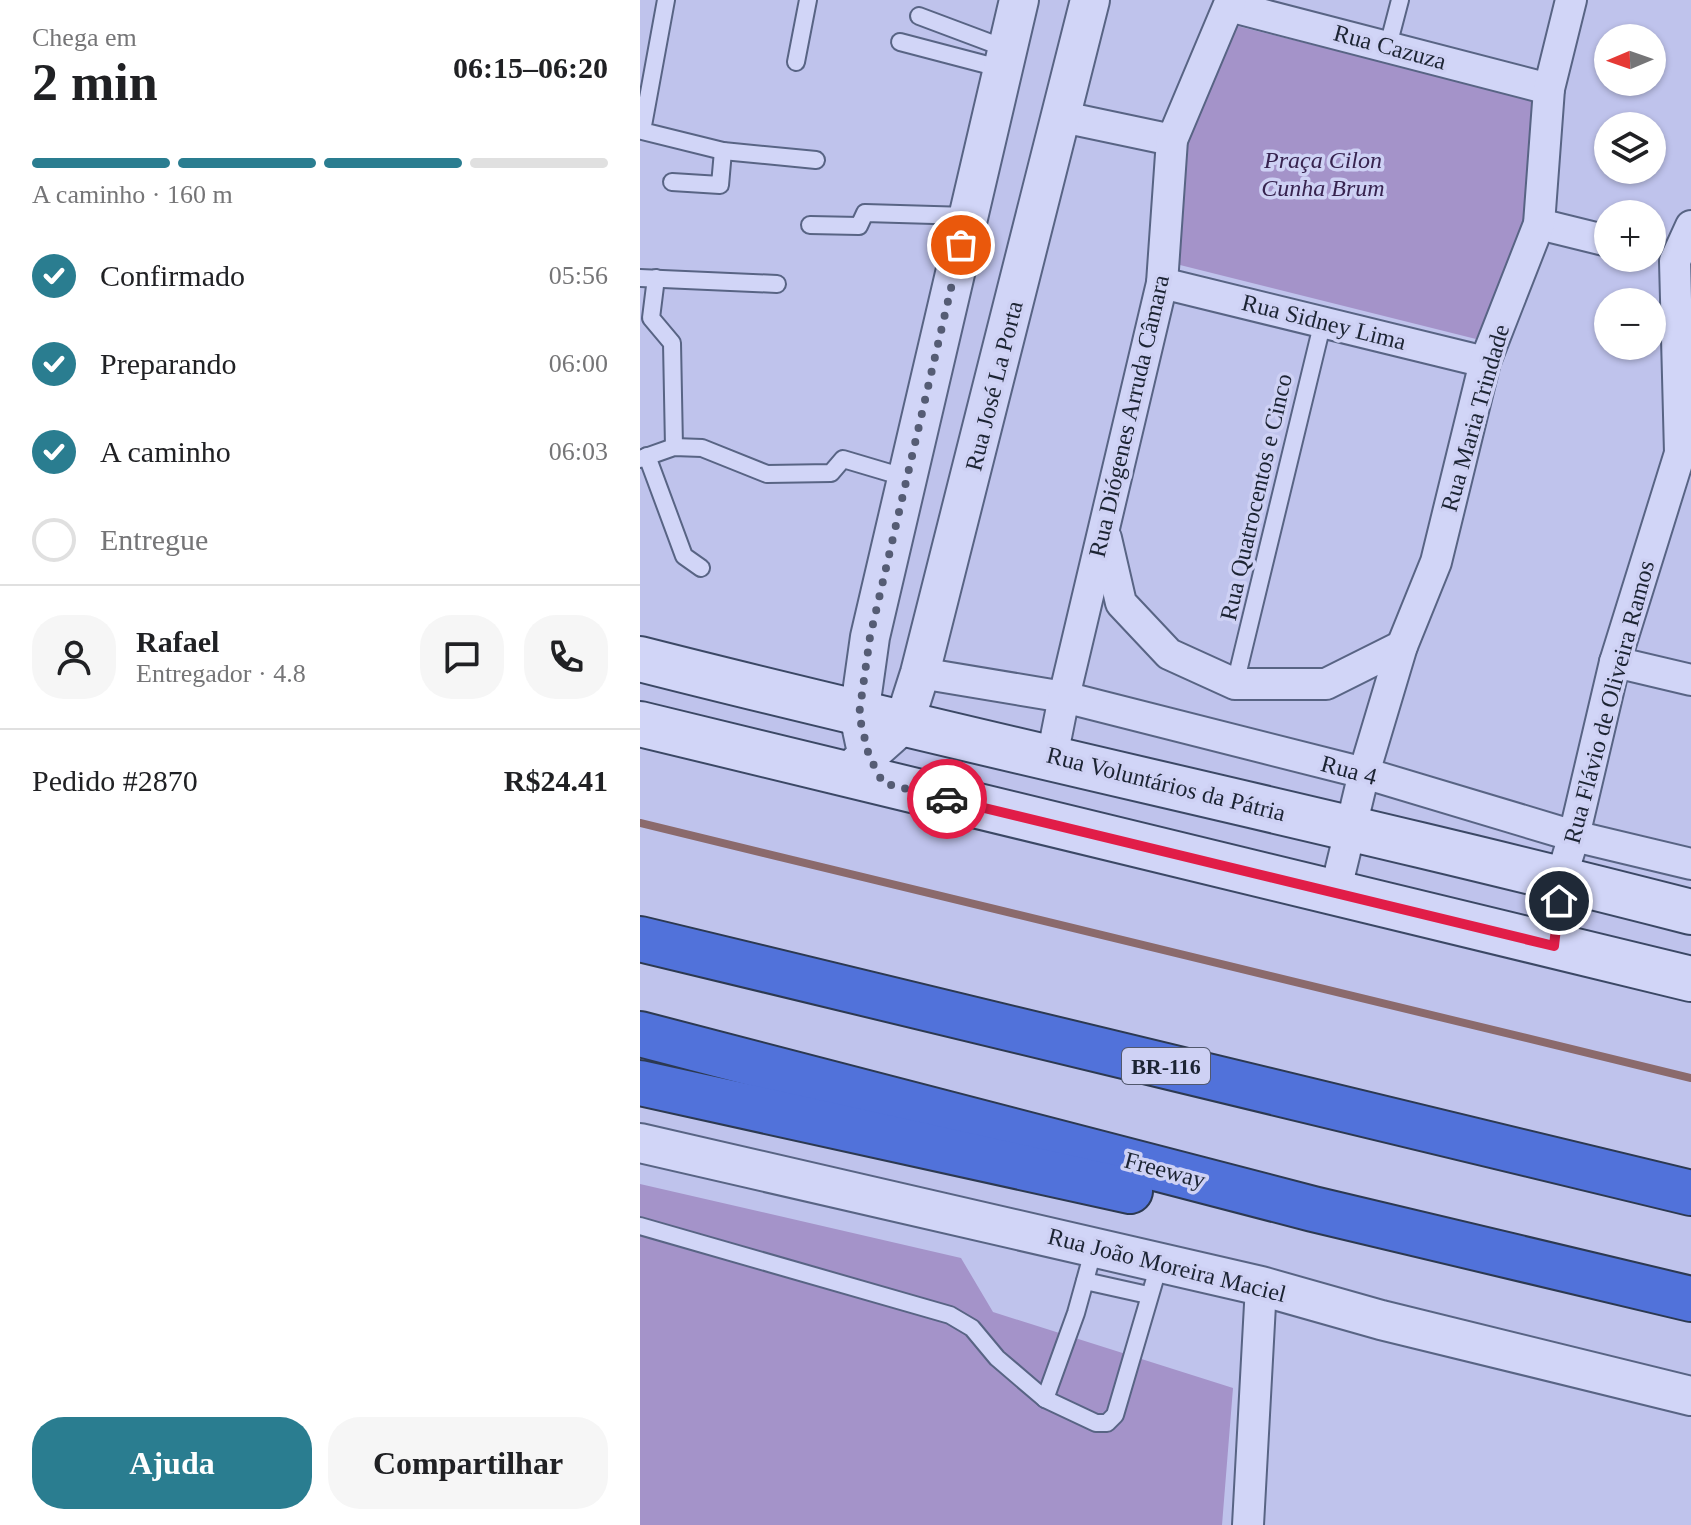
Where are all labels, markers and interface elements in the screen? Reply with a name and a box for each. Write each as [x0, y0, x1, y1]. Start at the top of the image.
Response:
street label: Rua Cazuza [1331, 20, 1449, 75]
text: Chega em [32, 23, 137, 52]
north arrow [1594, 24, 1666, 96]
map controls [1594, 24, 1666, 360]
text: 06:15–06:20 [453, 51, 608, 84]
text: 2 min [32, 54, 158, 111]
button: layers [1594, 112, 1666, 184]
park label: Praça Cilon Cunha Brum [1261, 147, 1385, 201]
text: A caminho · 160 m [32, 180, 233, 209]
button: + [1594, 200, 1666, 272]
pin [927, 211, 995, 279]
icon: bag [939, 223, 983, 267]
icon: check [32, 254, 76, 298]
text: Confirmado [100, 259, 245, 292]
text: 05:56 [549, 261, 608, 290]
street label: Rua Diógenes Arruda Câmara [1084, 272, 1174, 560]
button: − [1594, 288, 1666, 360]
street label: Rua Sidney Lima [1239, 289, 1409, 355]
street label: Rua José La Porta [960, 298, 1028, 474]
street label: Rua Maria Trindade [1436, 322, 1514, 514]
icon: check [32, 342, 76, 386]
text: Preparando [100, 347, 237, 380]
text: 06:00 [549, 349, 608, 378]
street label: Rua Quatrocentos e Cinco [1215, 371, 1297, 623]
icon: check [32, 430, 76, 474]
text: A caminho [100, 435, 231, 468]
text: 06:03 [549, 437, 608, 466]
text: Entregue [100, 523, 208, 556]
street label: Rua Flávio de Oliveira Ramos [1559, 558, 1659, 846]
button: person [32, 615, 116, 699]
button: chat [420, 615, 504, 699]
button: phone [524, 615, 608, 699]
text: Rafael [136, 625, 219, 658]
text: Entregador · 4.8 [136, 659, 306, 688]
street label: Rua Voluntários da Pátria [1044, 742, 1288, 826]
street label: Rua 4 [1318, 750, 1380, 790]
courier [907, 759, 987, 839]
text: Pedido #2870 [32, 764, 198, 797]
text: R$24.41 [504, 764, 608, 797]
icon: car [925, 777, 969, 821]
pin [1525, 867, 1593, 935]
icon: home [1537, 879, 1581, 923]
road number: BR-116 [1122, 1048, 1210, 1084]
street label: Freeway [1122, 1147, 1208, 1193]
street label: Rua João Moreira Maciel [1045, 1223, 1289, 1307]
button: Ajuda [32, 1417, 312, 1509]
button: Compartilhar [328, 1417, 608, 1509]

